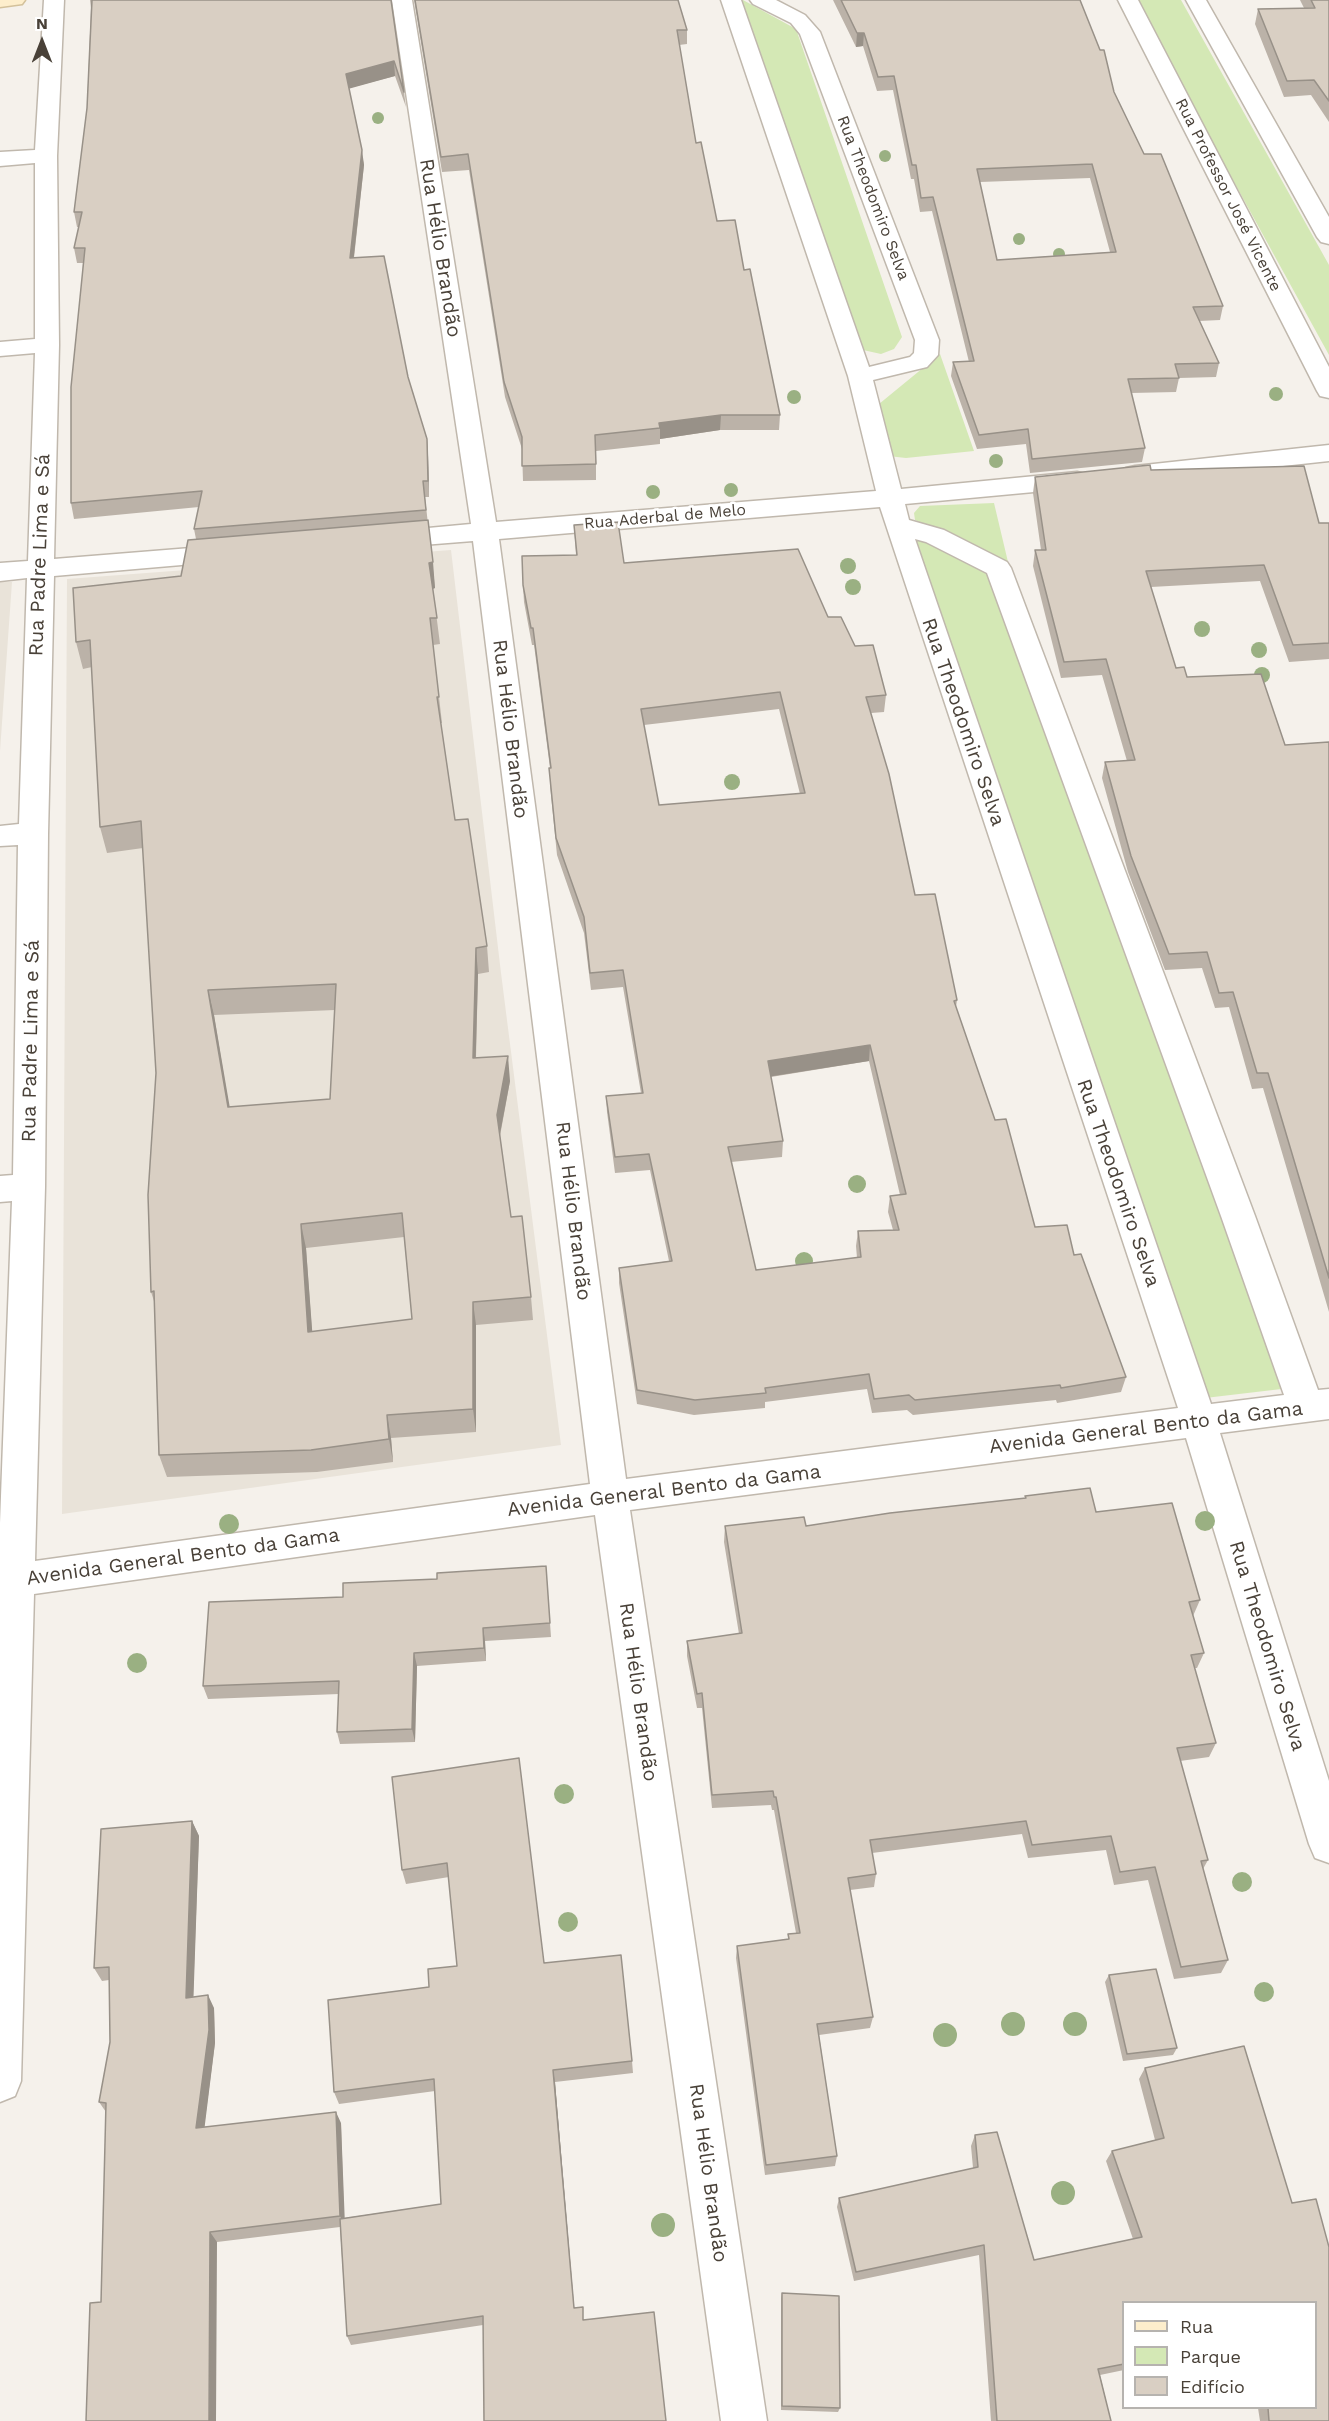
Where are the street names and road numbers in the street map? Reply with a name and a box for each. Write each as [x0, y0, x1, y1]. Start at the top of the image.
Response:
street label: Rua Professor José Vicente [1171, 95, 1285, 295]
street label: Rua Theodomiro Selva [833, 113, 913, 283]
street label: Rua Hélio Brandão [414, 157, 466, 339]
street label: Rua Padre Lima e Sá [24, 453, 56, 657]
street label: Rua Aderbal de Melo [583, 500, 747, 534]
street label: Rua Theodomiro Selva [916, 615, 1010, 829]
street label: Rua Hélio Brandão [487, 638, 533, 820]
street label: Rua Padre Lima e Sá [17, 940, 45, 1142]
street label: Rua Theodomiro Selva [1071, 1076, 1165, 1290]
street label: Rua Hélio Brandão [550, 1120, 596, 1302]
street label: Avenida General Bento da Gama [988, 1397, 1304, 1459]
street label: Avenida General Bento da Gama [506, 1460, 822, 1522]
street label: Avenida General Bento da Gama [25, 1523, 341, 1591]
street label: Rua Theodomiro Selva [1224, 1538, 1310, 1754]
street label: Rua Hélio Brandão [614, 1601, 662, 1783]
street label: Rua Hélio Brandão [684, 2082, 732, 2264]

